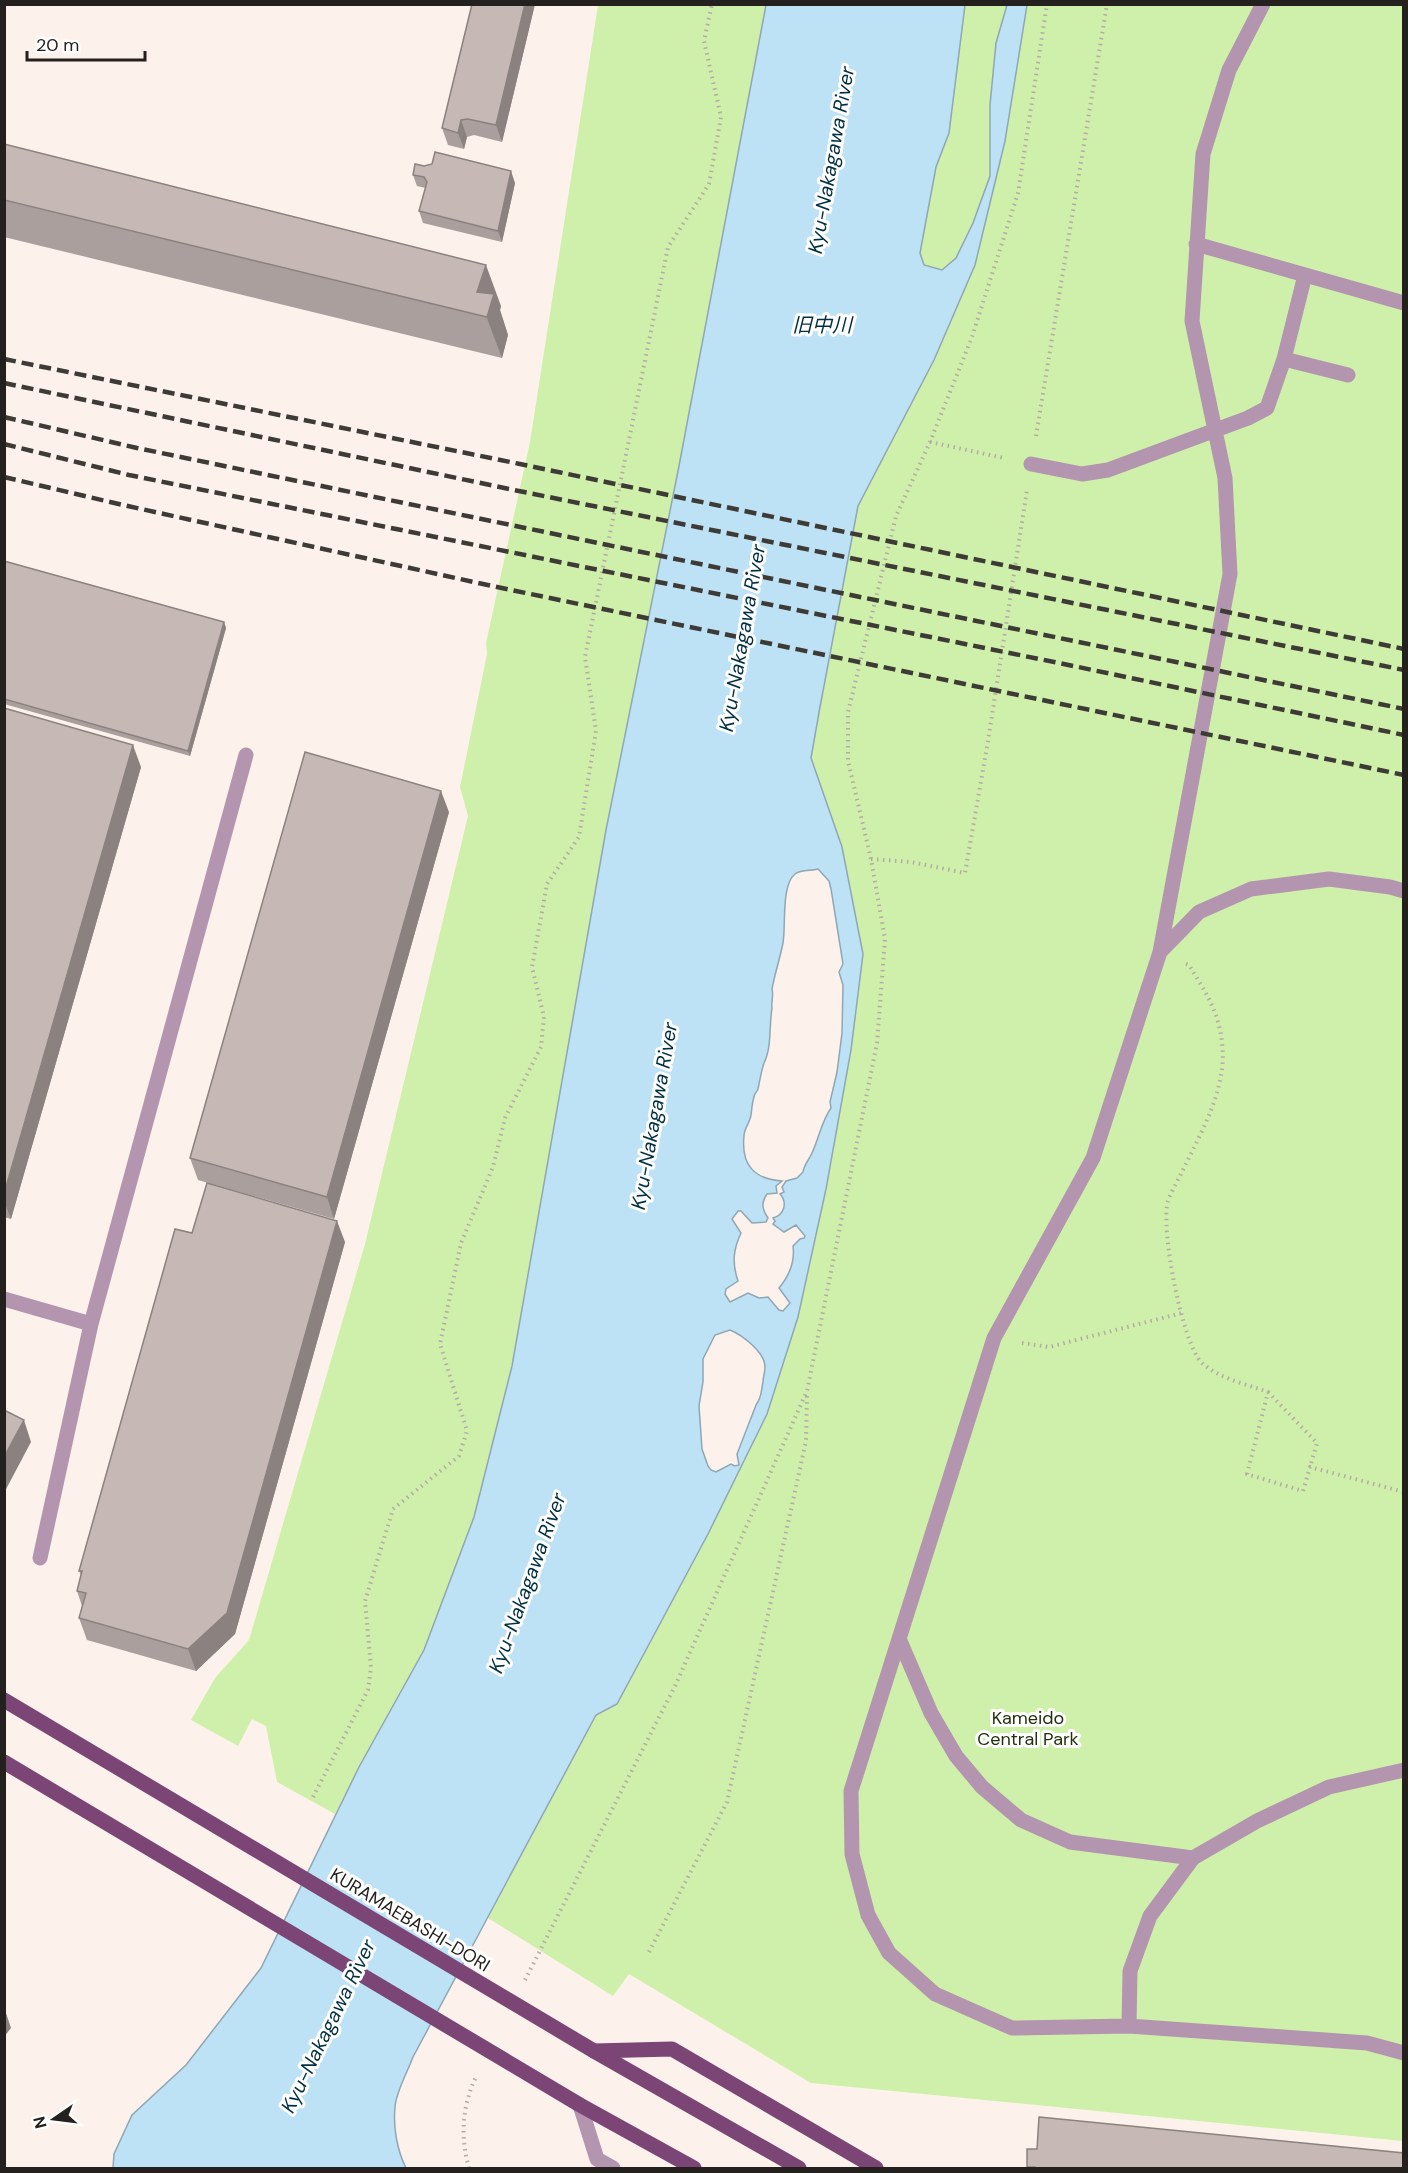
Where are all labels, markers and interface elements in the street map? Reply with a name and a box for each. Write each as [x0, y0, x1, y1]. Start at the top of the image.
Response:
scale bar [27, 24, 146, 62]
text: 20 m [36, 33, 79, 57]
water label: Kyu-Nakagawa River [802, 64, 860, 256]
water label: 旧中川 [792, 312, 854, 338]
water label: Kyu-Nakagawa River [713, 542, 771, 734]
water label: Kyu-Nakagawa River [625, 1020, 683, 1212]
water label: Kyu-Nakagawa River [482, 1489, 572, 1677]
park label: Kameido Central Park [977, 1706, 1079, 1751]
street label: KURAMAEBASHI-DORI [326, 1863, 494, 1977]
water label: Kyu-Nakagawa River [275, 1935, 382, 2117]
north arrow [24, 2089, 84, 2149]
text: N [28, 2114, 52, 2131]

